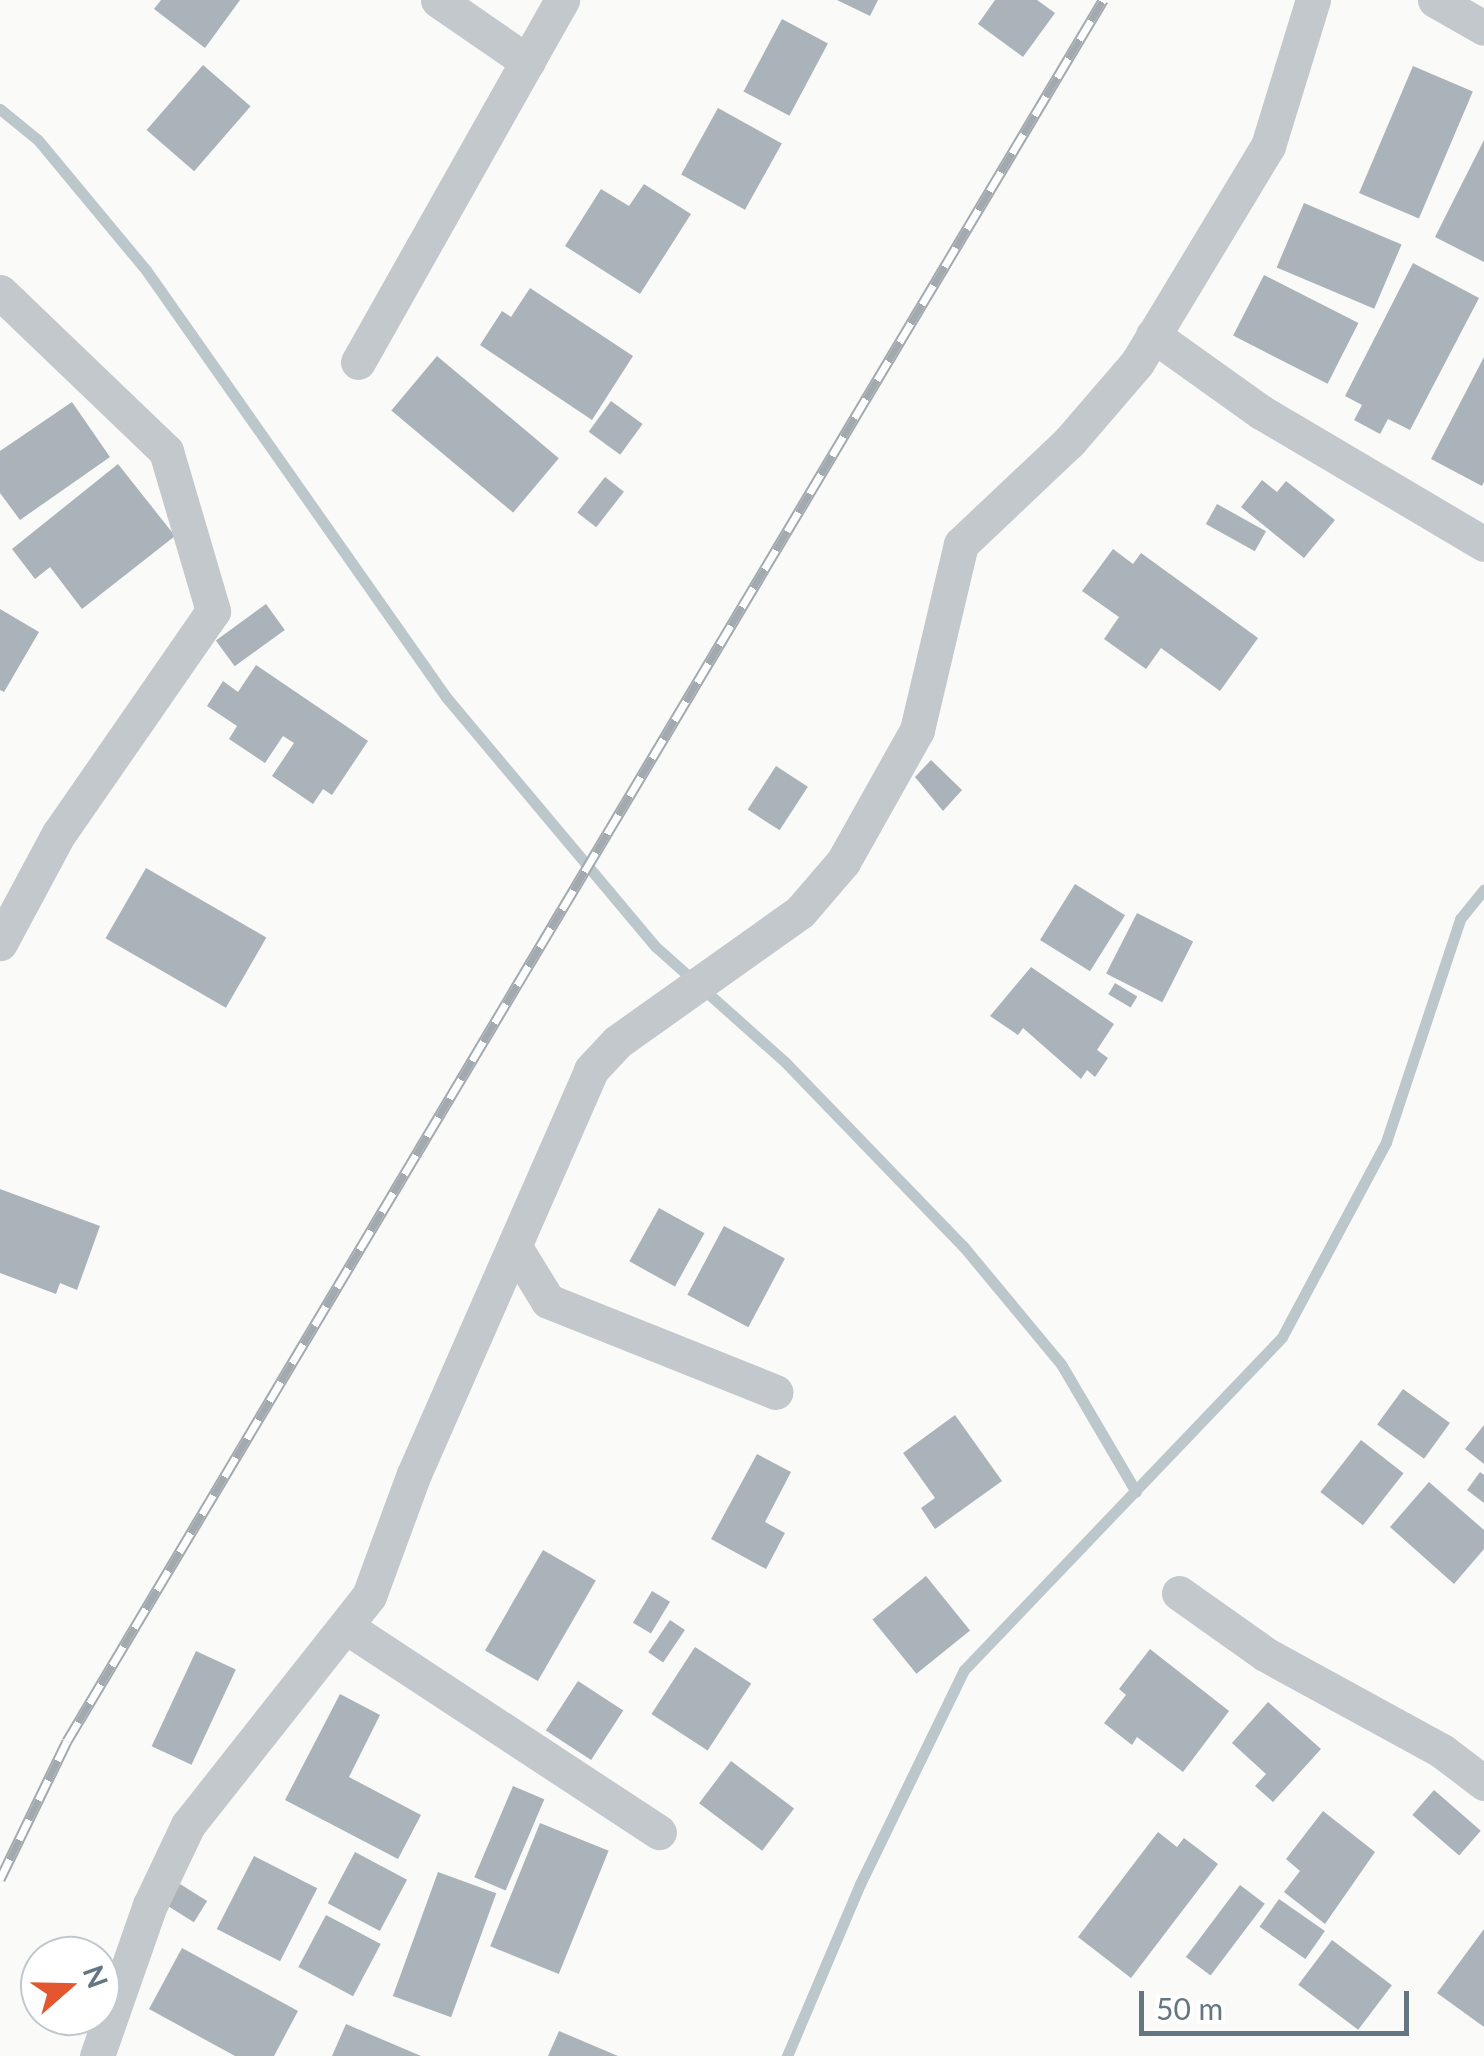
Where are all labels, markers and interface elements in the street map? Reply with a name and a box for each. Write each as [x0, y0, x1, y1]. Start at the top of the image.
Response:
north arrow [20, 1936, 120, 2036]
text: N [77, 1960, 116, 1992]
scale bar [1144, 1971, 1414, 2033]
text: 50 m [1156, 1990, 1223, 2026]

